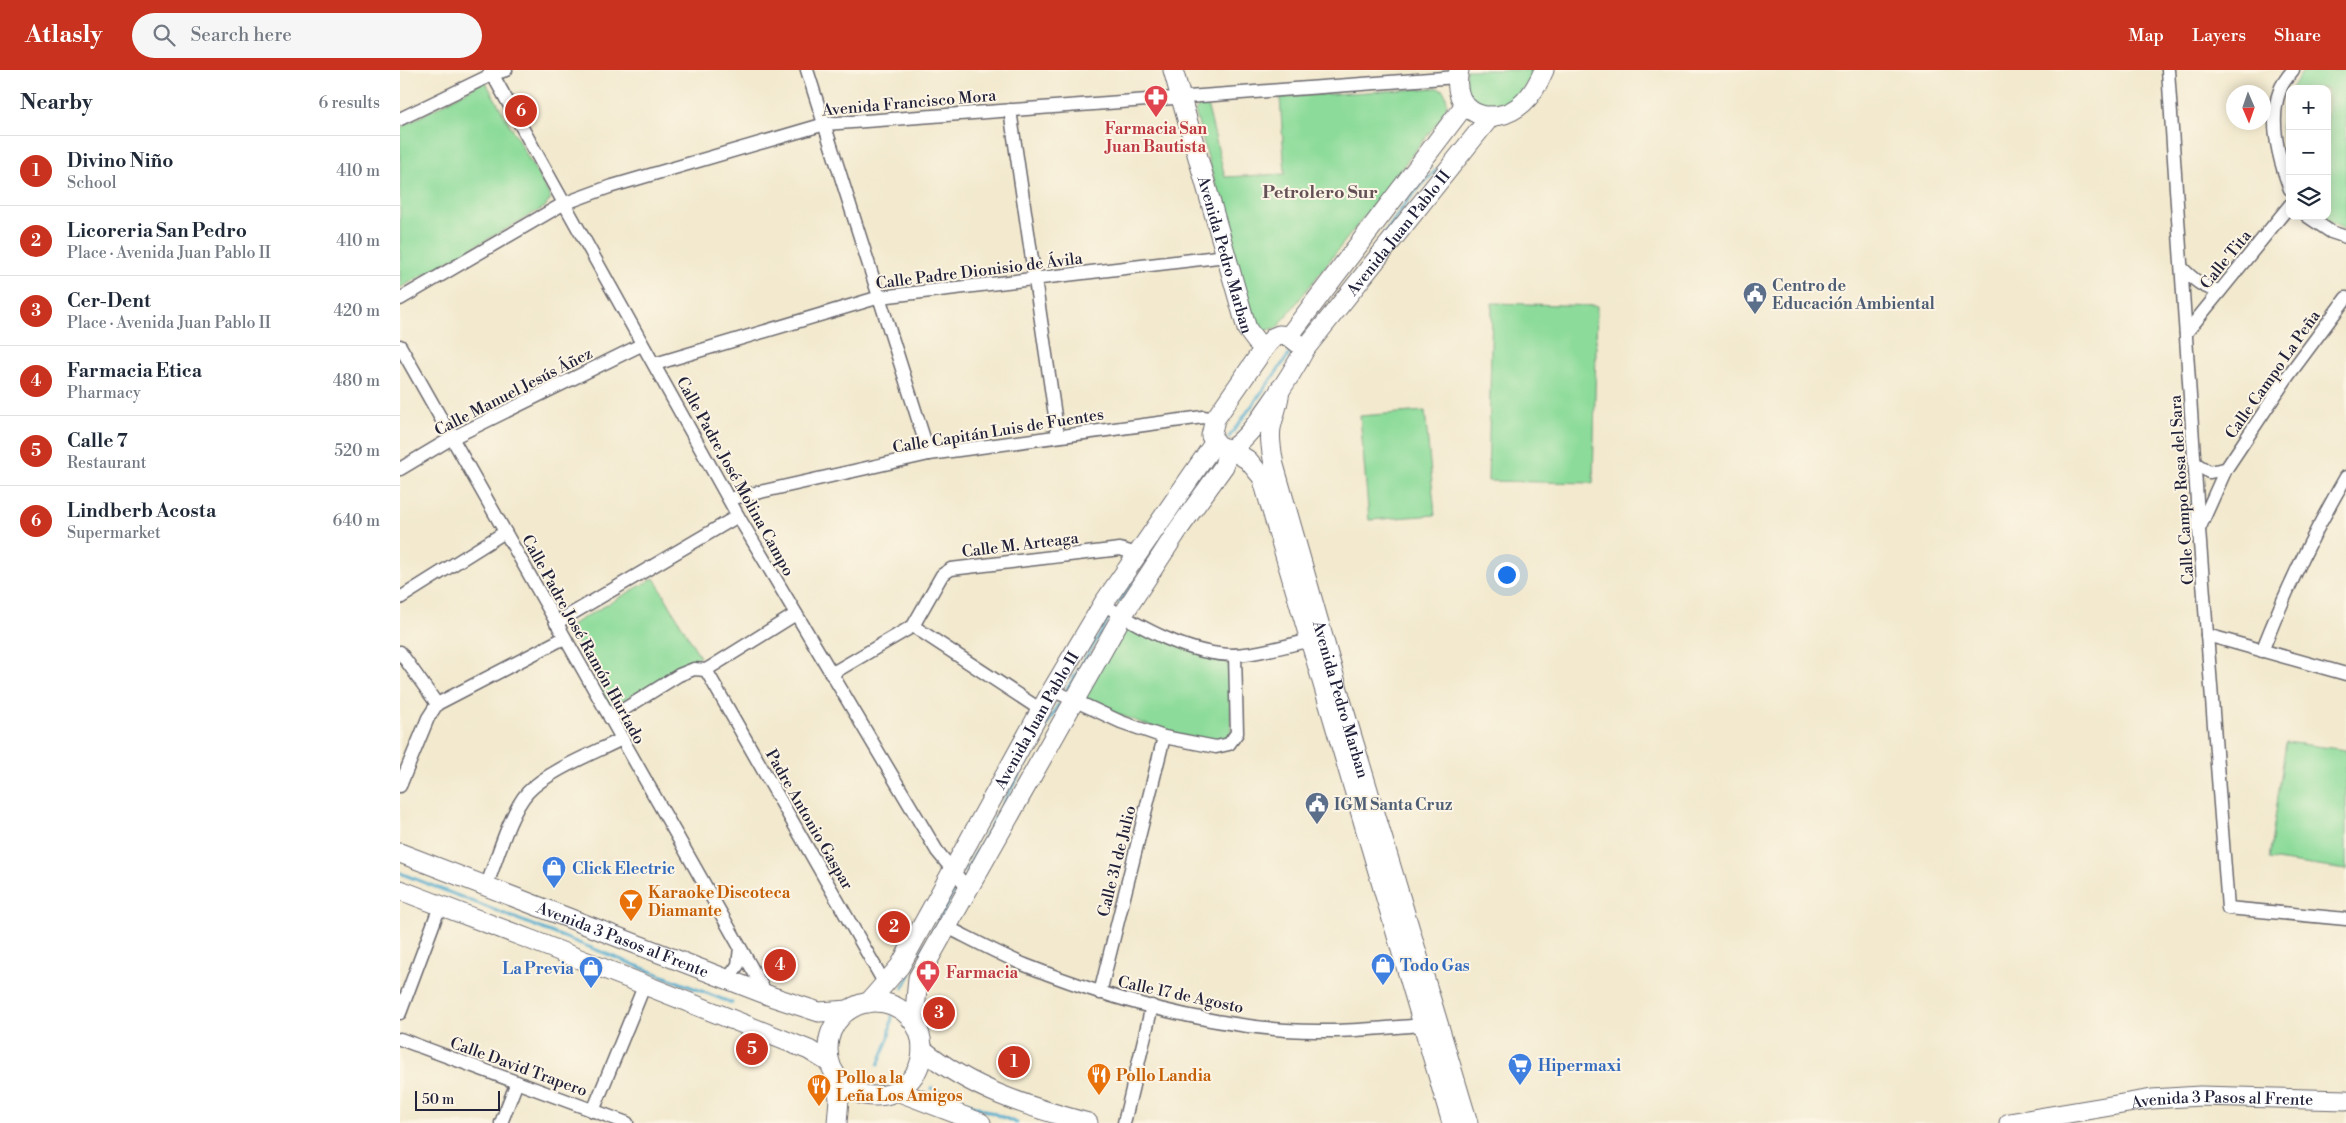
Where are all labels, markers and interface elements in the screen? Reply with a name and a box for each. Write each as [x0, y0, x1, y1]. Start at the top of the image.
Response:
search box [132, 13, 482, 58]
text: Atlasly [25, 20, 102, 50]
icon: search [150, 21, 178, 49]
text: Search here [190, 23, 292, 47]
text: Map [2129, 24, 2164, 47]
text: Layers [2192, 24, 2246, 47]
text: Share [2274, 24, 2321, 47]
pharmacy icon: Farmacia San Juan Bautista [1143, 84, 1169, 118]
street label: Avenida Francisco Mora [820, 85, 998, 121]
north arrow [2226, 85, 2271, 130]
map controls [2286, 85, 2331, 220]
button: + [2286, 85, 2331, 130]
text: Nearby [20, 90, 93, 116]
pin: 6 [505, 92, 537, 130]
text: 6 results [319, 93, 380, 113]
place label: Farmacia San Juan Bautista [1104, 119, 1207, 157]
button: − [2286, 130, 2331, 175]
text: Divino Niño [67, 149, 173, 173]
text: 1 [32, 161, 40, 181]
text: 410 m [336, 161, 380, 181]
street label: Avenida Juan Pablo II [1342, 166, 1455, 301]
text: School [67, 173, 116, 193]
street label: Avenida Pedro Marban [1192, 173, 1257, 337]
button: layers [2286, 175, 2331, 220]
district label: Petrolero Sur [1262, 181, 1378, 204]
text: Licoreria San Pedro [67, 219, 247, 243]
street label: Calle Tita [2196, 225, 2256, 293]
text: 2 [31, 231, 41, 251]
text: 410 m [336, 231, 380, 251]
text: Place · Avenida Juan Pablo II [67, 243, 271, 263]
street label: Calle Padre Dionisio de Ávila [874, 246, 1085, 294]
place label: Centro de Educación Ambiental [1772, 276, 1936, 314]
public building icon: Centro de Educación Ambiental [1742, 281, 1768, 315]
text: Cer-Dent [67, 289, 151, 313]
text: 3 [31, 301, 41, 321]
text: 420 m [333, 301, 380, 321]
street label: Calle Campo La Peña [2221, 306, 2325, 443]
text: Place · Avenida Juan Pablo II [67, 313, 271, 333]
street label: Calle Manuel Jesús Áñez [430, 342, 596, 440]
text: Farmacia Etica [67, 359, 202, 383]
text: 4 [31, 371, 41, 391]
text: 480 m [333, 371, 380, 391]
street label: Calle Padre José Molina Campo [672, 373, 798, 580]
text: Pharmacy [67, 383, 141, 403]
street label: Calle Campo Rosa del Sara [2165, 393, 2199, 586]
street label: Calle Capitán Luis de Fuentes [891, 404, 1105, 458]
text: Calle 7 [67, 429, 128, 453]
text: 5 [31, 441, 41, 461]
text: 520 m [334, 441, 380, 461]
text: Restaurant [67, 453, 146, 473]
text: Lindberb Acosta [67, 499, 216, 523]
text: 6 [31, 511, 41, 531]
text: 640 m [333, 511, 380, 531]
text: Supermarket [67, 523, 161, 543]
street label: Calle M. Arteaga [961, 528, 1081, 562]
street label: Calle Padre José Ramón Hurtado [517, 531, 649, 748]
your location [1494, 562, 1520, 588]
street label: Avenida Pedro Marban [1308, 617, 1373, 781]
street label: Avenida Juan Pablo II [990, 648, 1084, 794]
street label: Padre Antonio Gaspar [761, 746, 858, 893]
public building icon: IGM Santa Cruz [1304, 791, 1330, 825]
place label: IGM Santa Cruz [1334, 795, 1453, 815]
street label: Calle 31 de Julio [1093, 804, 1140, 919]
shop icon: Click Electric [541, 855, 567, 889]
place label: Click Electric [572, 859, 675, 879]
place label: Karaoke Discoteca Diamante [648, 883, 791, 921]
bar icon: Karaoke Discoteca Diamante [618, 888, 644, 922]
street label: Avenida 3 Pasos al Frente [533, 897, 711, 982]
pin: 2 [878, 908, 910, 946]
pin: 4 [764, 946, 796, 984]
shop icon: Todo Gas [1370, 952, 1396, 986]
shop icon: La Previa [578, 955, 604, 989]
place label: Todo Gas [1400, 956, 1470, 976]
place label: La Previa [502, 959, 574, 979]
pharmacy icon: Farmacia [915, 959, 941, 993]
place label: Farmacia [946, 963, 1019, 983]
street label: Calle 17 de Agosto [1116, 972, 1246, 1018]
pin: 3 [923, 994, 955, 1032]
pin: 5 [736, 1030, 768, 1068]
street label: Calle David Trapero [447, 1033, 590, 1101]
pin: 1 [998, 1043, 1030, 1081]
supermarket icon: Hipermaxi [1507, 1052, 1533, 1086]
place label: Hipermaxi [1538, 1056, 1621, 1076]
restaurant icon: Pollo Landia [1086, 1062, 1112, 1096]
place label: Pollo Landia [1116, 1066, 1212, 1086]
place label: Pollo a la Leña Los Amigos [836, 1068, 963, 1106]
restaurant icon: Pollo a la Leña Los Amigos [806, 1073, 832, 1107]
street label: Avenida 3 Pasos al Frente [2128, 1087, 2313, 1114]
scale bar [415, 1088, 500, 1111]
text: 50 m [422, 1091, 454, 1109]

